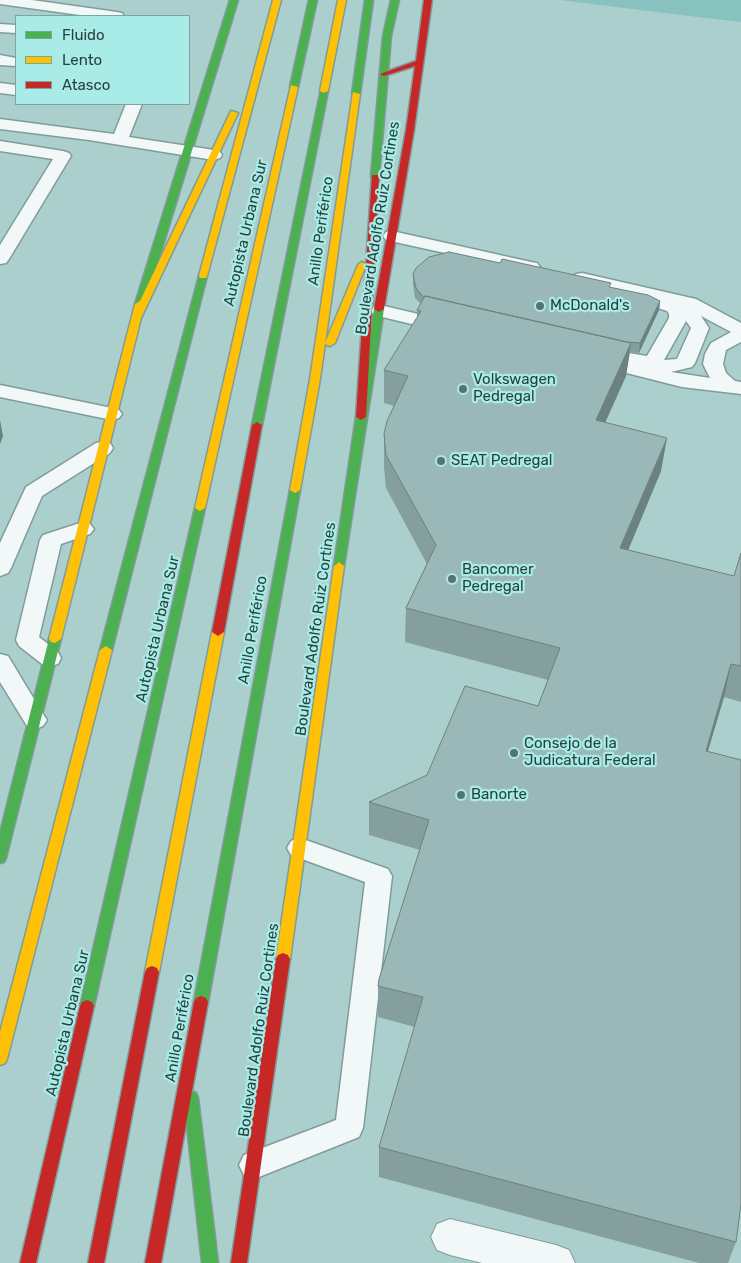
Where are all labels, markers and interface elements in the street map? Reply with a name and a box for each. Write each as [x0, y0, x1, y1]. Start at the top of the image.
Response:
legend [15, 15, 190, 105]
text: Fluido [62, 26, 105, 44]
text: Lento [62, 51, 102, 69]
text: Atasco [62, 76, 110, 94]
street label: Boulevard Adolfo Ruiz Cortines [352, 120, 404, 336]
street label: Autopista Urbana Sur [220, 158, 272, 308]
street label: Anillo Periférico [304, 175, 338, 287]
place label: McDonald's [550, 297, 630, 315]
marker: McDonald's [534, 300, 546, 312]
place label: Volkswagen Pedregal [473, 371, 556, 406]
marker: Volkswagen Pedregal [457, 383, 469, 395]
place label: SEAT Pedregal [451, 452, 552, 470]
marker: SEAT Pedregal [435, 455, 447, 467]
street label: Boulevard Adolfo Ruiz Cortines [292, 521, 340, 737]
street label: Autopista Urbana Sur [132, 554, 184, 704]
place label: Bancomer Pedregal [462, 561, 534, 596]
marker: Bancomer Pedregal [446, 573, 458, 585]
street label: Anillo Periférico [235, 574, 271, 686]
place label: Consejo de la Judicatura Federal [524, 735, 656, 770]
marker: Consejo de la Judicatura Federal [508, 747, 520, 759]
place label: Banorte [471, 786, 527, 804]
marker: Banorte [455, 789, 467, 801]
street label: Boulevard Adolfo Ruiz Cortines [235, 922, 283, 1138]
street label: Autopista Urbana Sur [42, 948, 94, 1098]
street label: Anillo Periférico [162, 972, 198, 1084]

